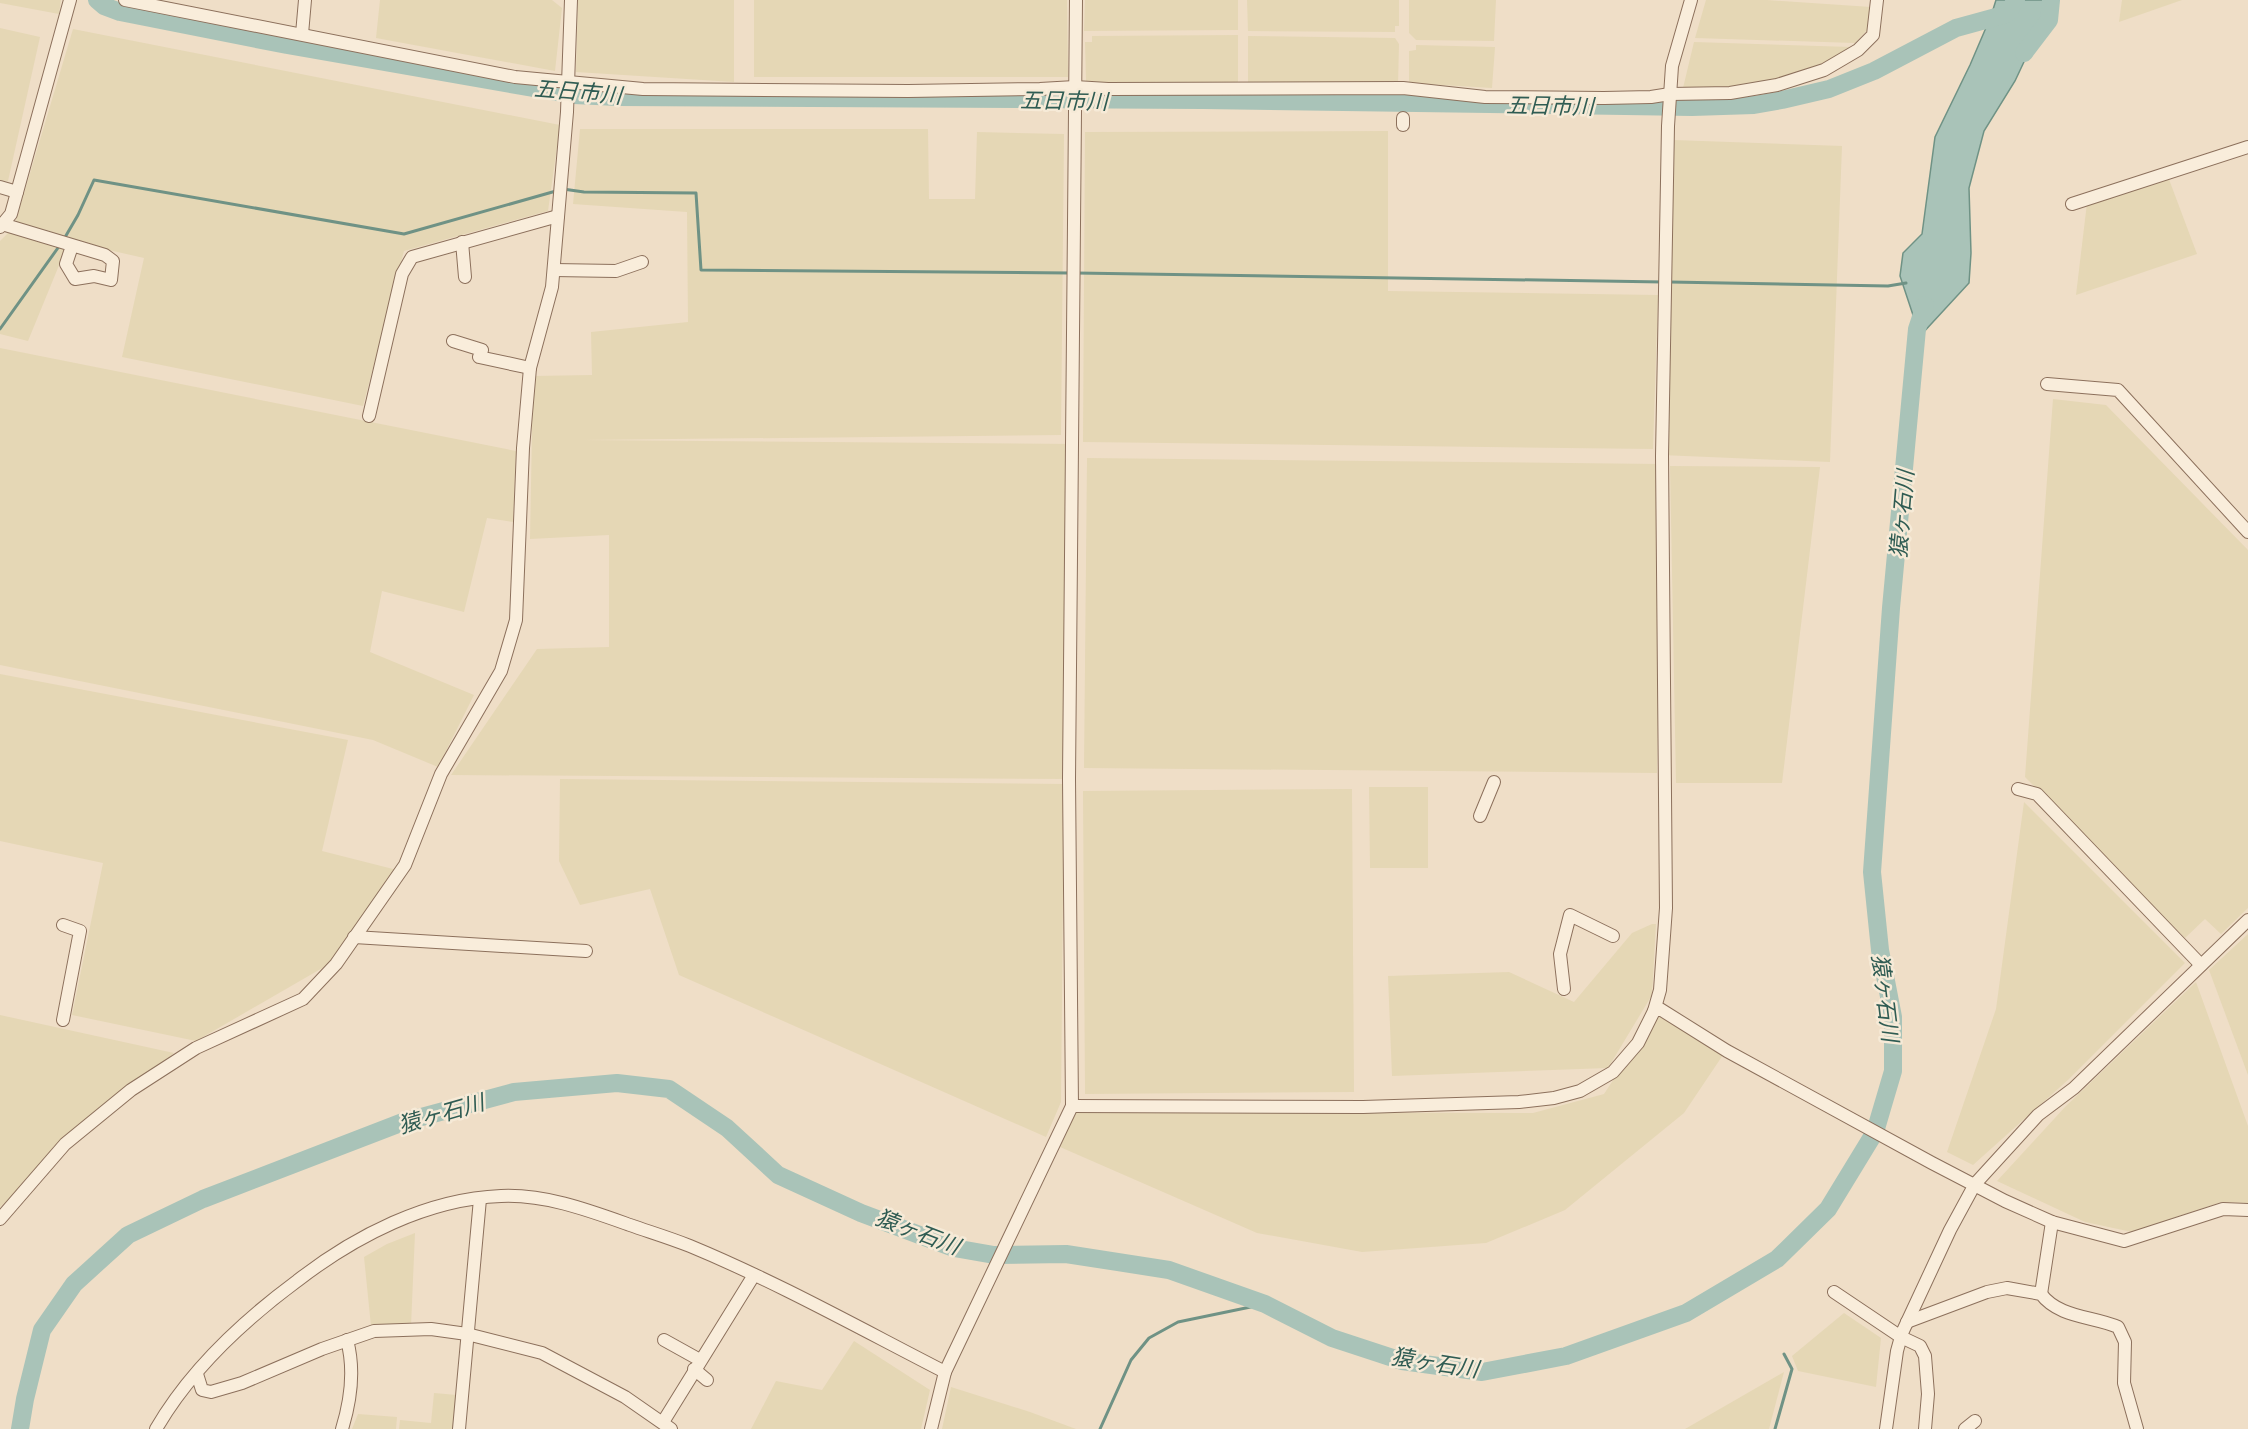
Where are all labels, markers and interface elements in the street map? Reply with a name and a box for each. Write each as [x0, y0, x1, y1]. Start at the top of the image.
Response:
water label: 五日市川 [533, 73, 625, 109]
water label: 五日市川 [1020, 85, 1110, 115]
water label: 五日市川 [1506, 90, 1596, 120]
water label: 猿ヶ石川 [1883, 467, 1919, 559]
water label: 猿ヶ石川 [1866, 953, 1906, 1045]
water label: 猿ヶ石川 [395, 1086, 489, 1139]
water label: 猿ヶ石川 [872, 1202, 966, 1261]
water label: 猿ヶ石川 [1389, 1341, 1483, 1384]

